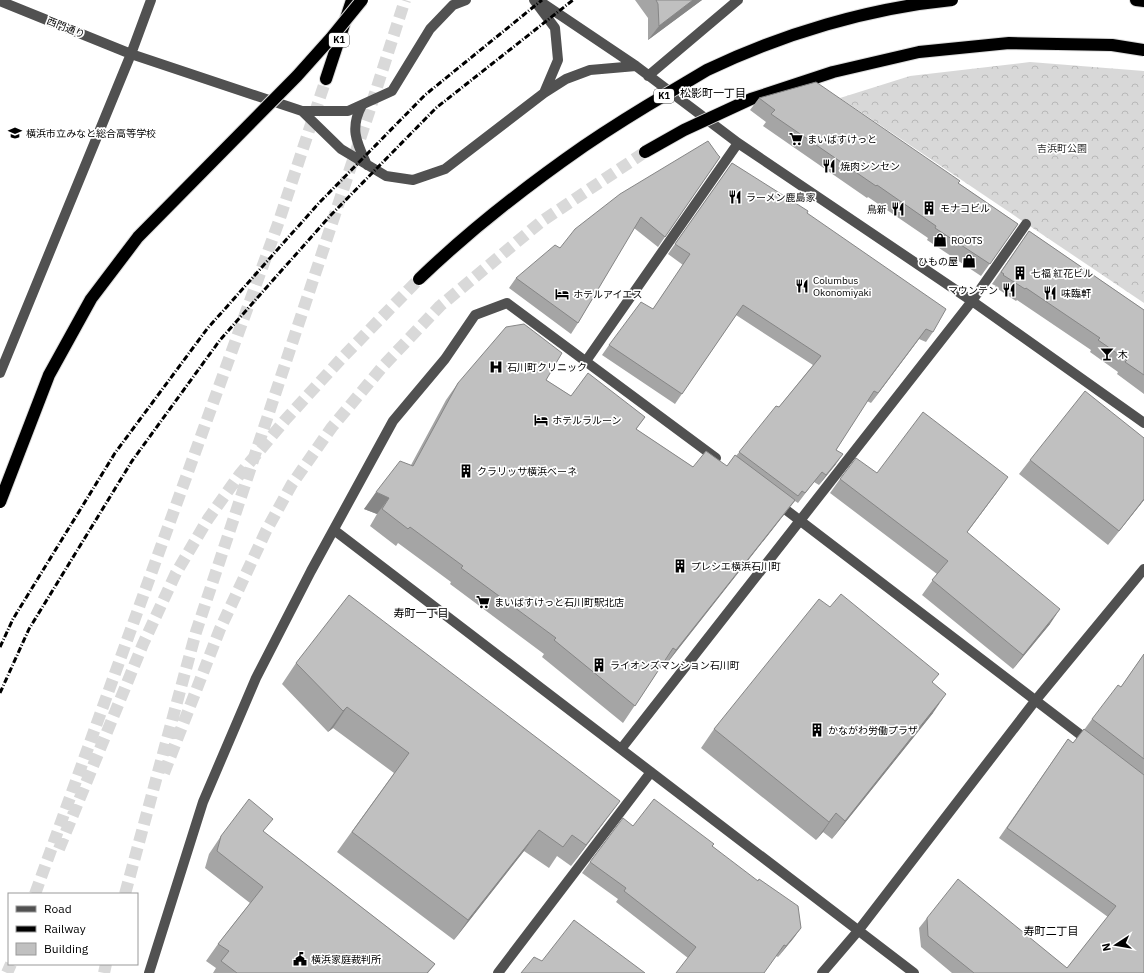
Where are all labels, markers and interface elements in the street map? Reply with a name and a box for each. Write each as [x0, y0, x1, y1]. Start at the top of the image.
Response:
street label: 西門通り [45, 14, 87, 41]
road number: K1 [329, 33, 349, 47]
district label: 松影町一丁目 [680, 86, 746, 100]
road number: K1 [654, 89, 674, 103]
school or university icon: 横浜市立みなと総合高等学校 [7, 125, 23, 141]
place label: 横浜市立みなと総合高等学校 [26, 127, 156, 140]
supermarket icon: まいばすけっと [788, 131, 804, 147]
place label: まいばすけっと [807, 133, 877, 146]
park label: 吉浜町公園 [1037, 142, 1087, 155]
restaurant icon: 焼肉シンセン [821, 158, 837, 174]
place label: 焼肉シンセン [840, 160, 900, 173]
restaurant icon: ラーメン鹿島家 [727, 189, 743, 205]
place label: ラーメン鹿島家 [746, 191, 816, 204]
building icon: モナコビル [921, 200, 937, 216]
restaurant icon: 鳥新 [890, 201, 906, 217]
place label: モナコビル [940, 202, 990, 215]
place label: 鳥新 [867, 203, 887, 216]
shop icon: ROOTS [932, 232, 948, 248]
place label: ROOTS [951, 234, 983, 247]
shop icon: ひもの屋 [961, 253, 977, 269]
place label: ひもの屋 [918, 255, 958, 268]
building icon: 七福 紅花ビル [1012, 265, 1028, 281]
place label: 七福 紅花ビル [1031, 267, 1093, 280]
place label: Columbus Okonomiyaki [813, 274, 871, 299]
restaurant icon: Columbus Okonomiyaki [794, 278, 810, 294]
restaurant icon: マウンテン [1001, 282, 1017, 298]
place label: マウンテン [948, 284, 998, 297]
restaurant icon: 味臨軒 [1042, 285, 1058, 301]
hotel icon: ホテルアイエス [554, 286, 570, 302]
place label: 味臨軒 [1061, 287, 1091, 300]
place label: ホテルアイエス [573, 288, 642, 301]
bar icon: 木 [1099, 346, 1115, 362]
place label: 木 [1118, 348, 1128, 361]
hospital icon: 石川町クリニック [488, 359, 504, 375]
place label: 石川町クリニック [507, 361, 587, 374]
hotel icon: ホテルラルーン [533, 412, 549, 428]
place label: ホテルラルーン [552, 414, 622, 427]
building icon: クラリッサ横浜ベーネ [458, 463, 474, 479]
place label: クラリッサ横浜ベーネ [477, 465, 577, 478]
building icon: プレシエ横浜石川町 [672, 558, 688, 574]
place label: プレシエ横浜石川町 [691, 560, 781, 573]
supermarket icon: まいばすけっと石川町駅北店 [475, 594, 491, 610]
place label: まいばすけっと石川町駅北店 [494, 596, 624, 609]
district label: 寿町一丁目 [394, 606, 449, 620]
building icon: ライオンズマンション石川町 [591, 657, 607, 673]
place label: ライオンズマンション石川町 [610, 659, 740, 672]
building icon: かながわ労働プラザ [809, 722, 825, 738]
place label: かながわ労働プラザ [828, 724, 918, 737]
legend [8, 893, 138, 965]
text: Road [44, 901, 72, 916]
text: Railway [44, 921, 86, 936]
district label: 寿町二丁目 [1024, 924, 1079, 938]
north arrow [1096, 925, 1136, 965]
text: Building [44, 941, 89, 956]
text: N [1099, 942, 1114, 952]
public building icon: 横浜家庭裁判所 [292, 951, 308, 967]
place label: 横浜家庭裁判所 [311, 953, 381, 966]

